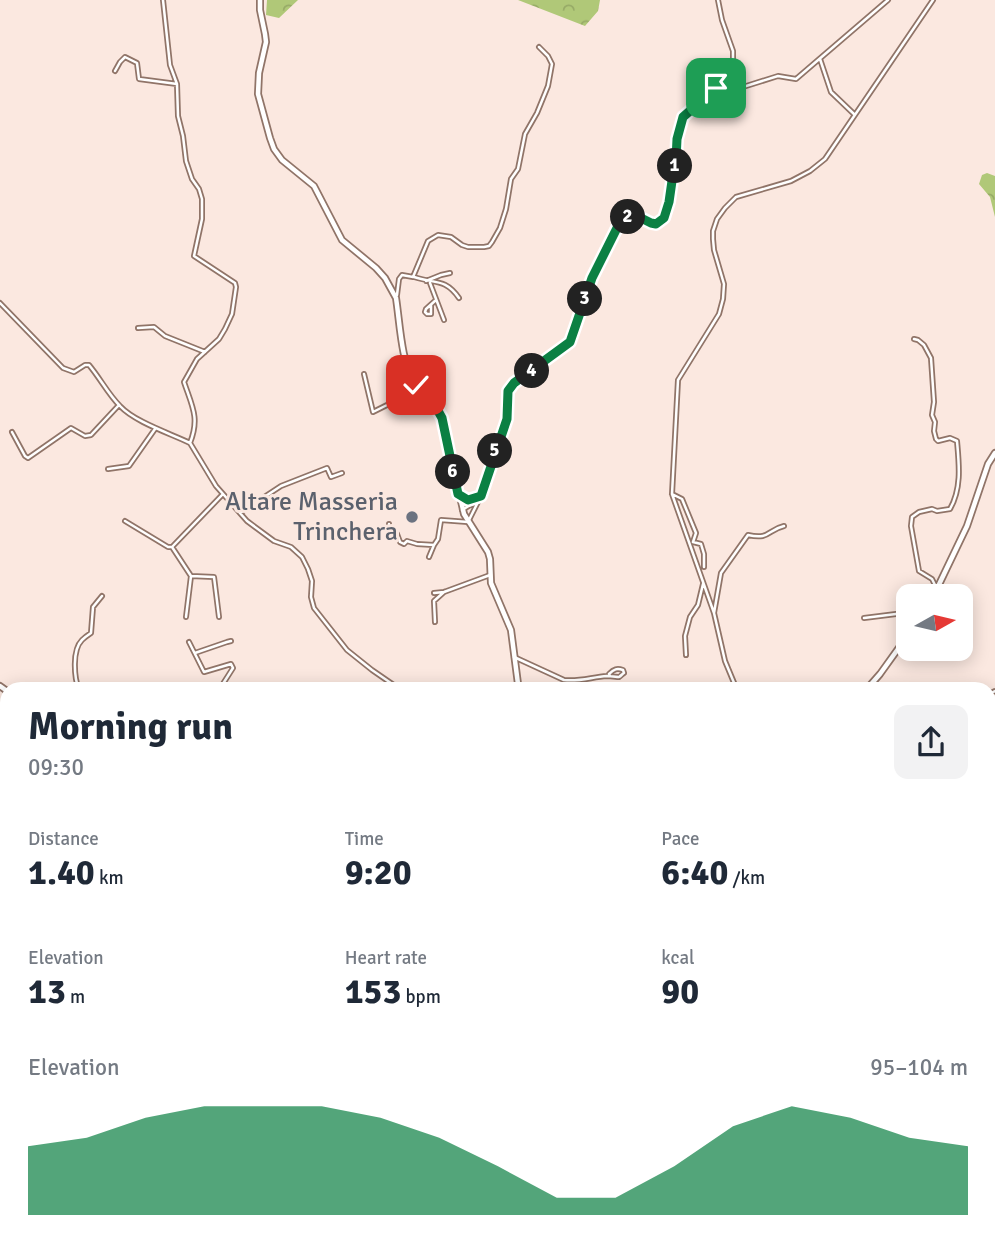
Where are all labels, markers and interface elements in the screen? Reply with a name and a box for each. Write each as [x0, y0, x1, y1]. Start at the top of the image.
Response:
pin [686, 58, 746, 118]
icon: arrive [697, 69, 735, 107]
pin: 1 [658, 148, 692, 184]
text: 1 [669, 153, 680, 177]
pin: 2 [610, 200, 646, 234]
text: 2 [622, 204, 633, 228]
pin: 3 [568, 282, 602, 316]
text: 3 [579, 286, 590, 310]
pin: 4 [514, 354, 550, 388]
pin [386, 355, 446, 415]
text: 4 [526, 358, 537, 382]
icon: check [397, 366, 435, 404]
pin: 5 [477, 434, 512, 468]
text: 5 [489, 438, 500, 462]
pin: 6 [435, 454, 470, 490]
text: 6 [447, 459, 458, 483]
place label: Altare Masseria Trinchera [225, 486, 398, 548]
marker: Altare Masseria Trinchera [404, 509, 420, 525]
north arrow [896, 584, 973, 662]
map controls [896, 584, 973, 661]
text: Morning run [28, 703, 233, 750]
button: share [894, 705, 968, 779]
text: 09:30 [28, 753, 84, 782]
text: Distance [28, 827, 99, 851]
text: Time [345, 827, 384, 851]
text: Pace [661, 827, 700, 851]
text: 1.40 [28, 851, 95, 894]
text: 9:20 [345, 851, 412, 894]
text: 6:40 [661, 851, 728, 894]
text: km [95, 866, 124, 890]
text: /km [728, 866, 765, 890]
text: Elevation [28, 946, 104, 970]
text: Heart rate [345, 946, 427, 970]
text: kcal [661, 946, 695, 970]
text: 13 [28, 970, 66, 1013]
text: 153 [345, 970, 401, 1013]
text: 90 [661, 970, 699, 1013]
text: m [66, 985, 85, 1009]
text: bpm [401, 985, 441, 1009]
text: Elevation [28, 1053, 120, 1082]
text: 95–104 m [870, 1053, 968, 1082]

